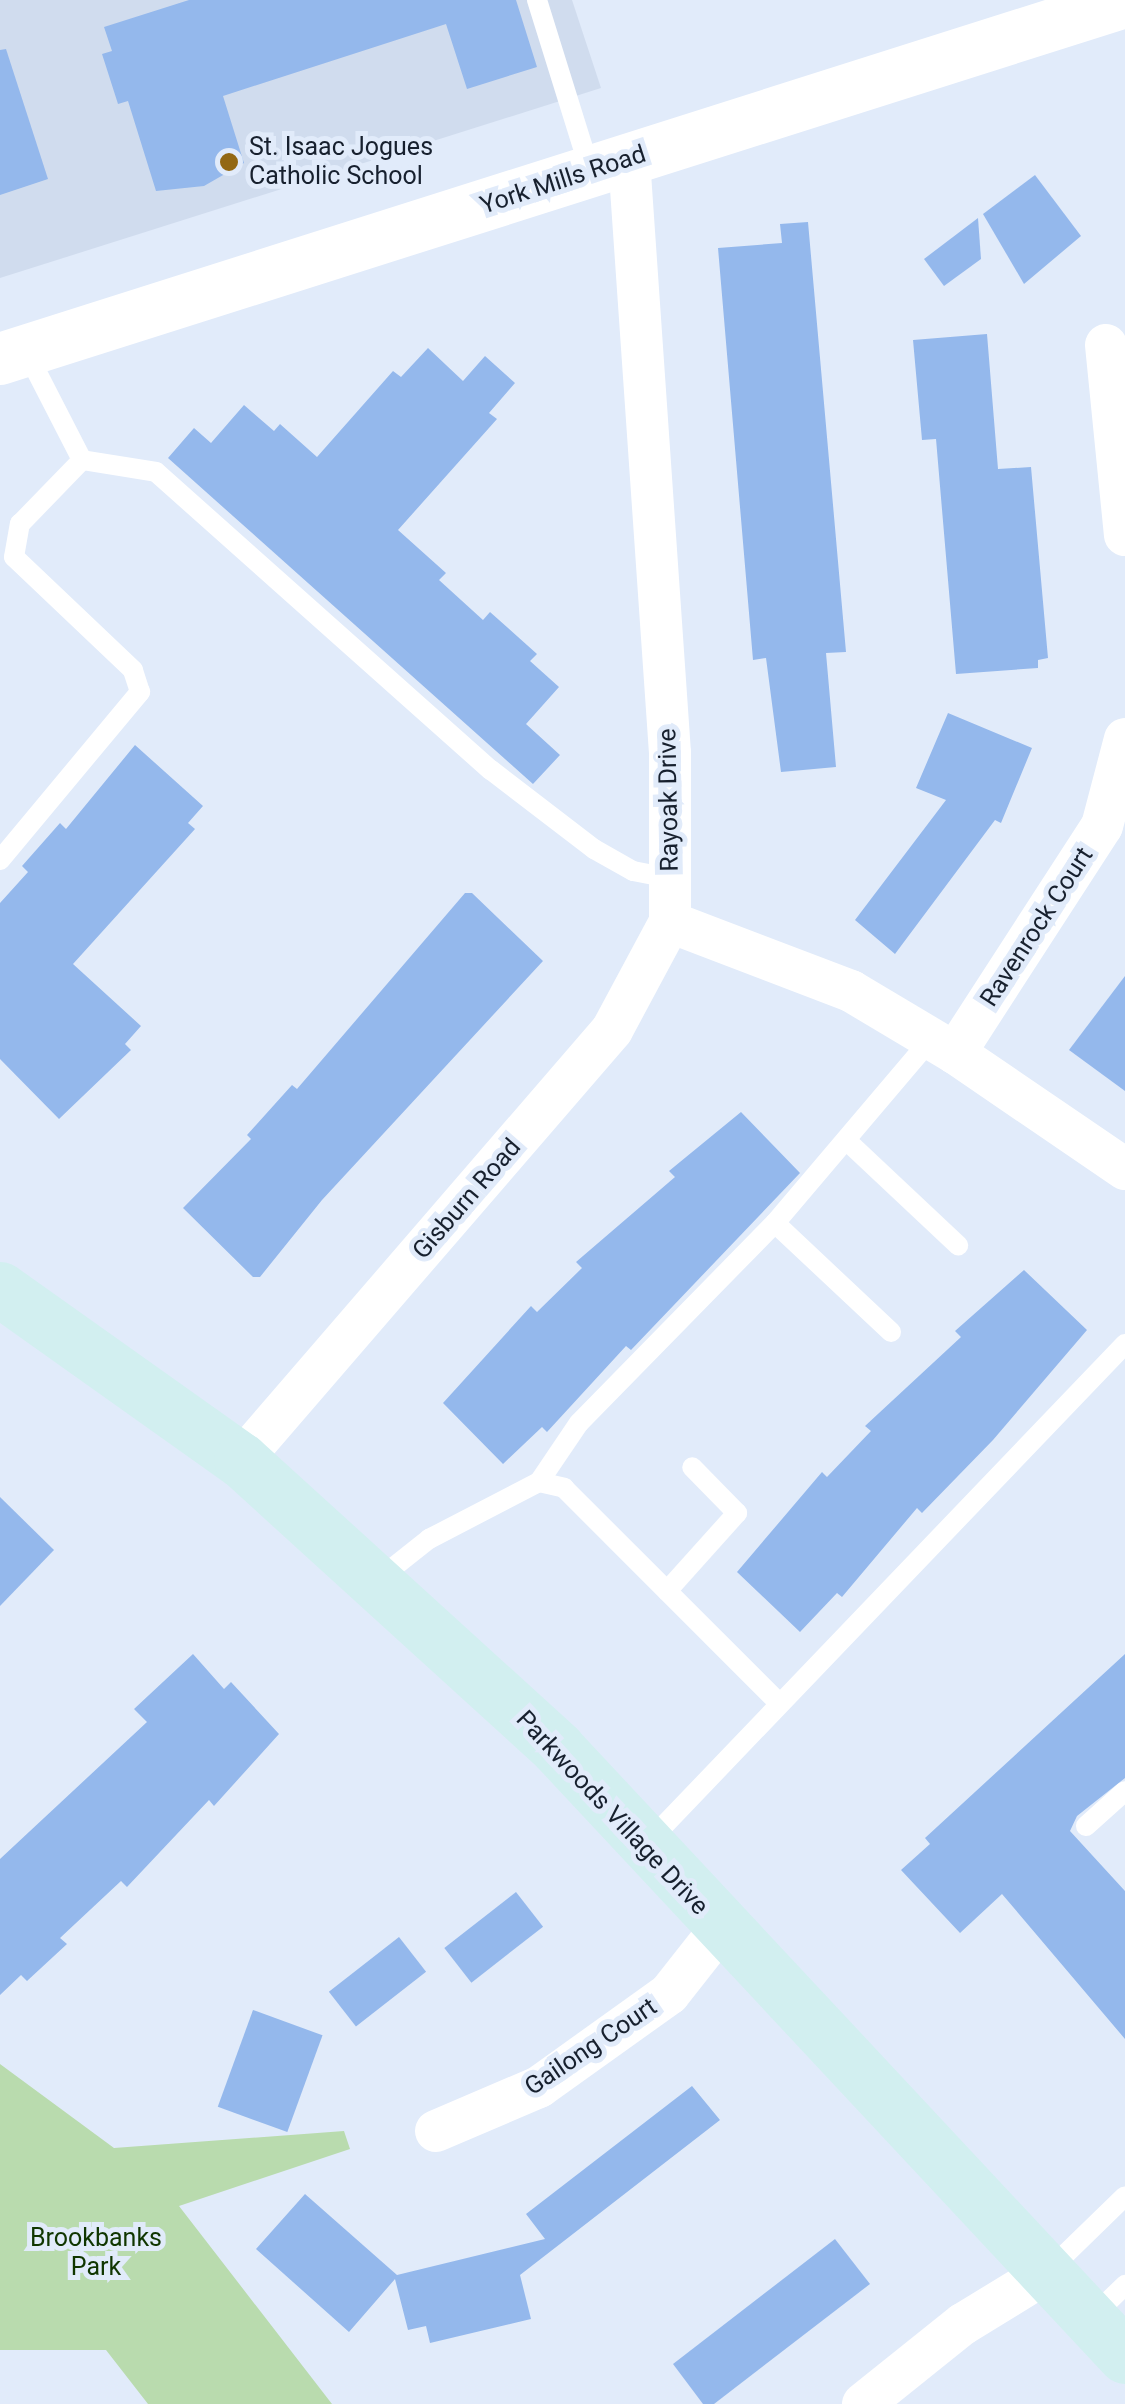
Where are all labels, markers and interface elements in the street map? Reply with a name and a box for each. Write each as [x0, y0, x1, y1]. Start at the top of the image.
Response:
place label: St. Isaac Jogues Catholic School [249, 133, 433, 192]
street label: York Mills Road [476, 139, 650, 221]
marker: St. Isaac Jogues Catholic School [218, 151, 240, 173]
street label: Rayoak Drive [653, 728, 685, 872]
street label: Ravenrock Court [974, 842, 1100, 1012]
street label: Gisburn Road [407, 1133, 527, 1265]
street label: Parkwoods Village Drive [510, 1705, 714, 1921]
street label: Gailong Court [519, 1992, 663, 2102]
park label: Brookbanks Park [30, 2224, 162, 2283]

